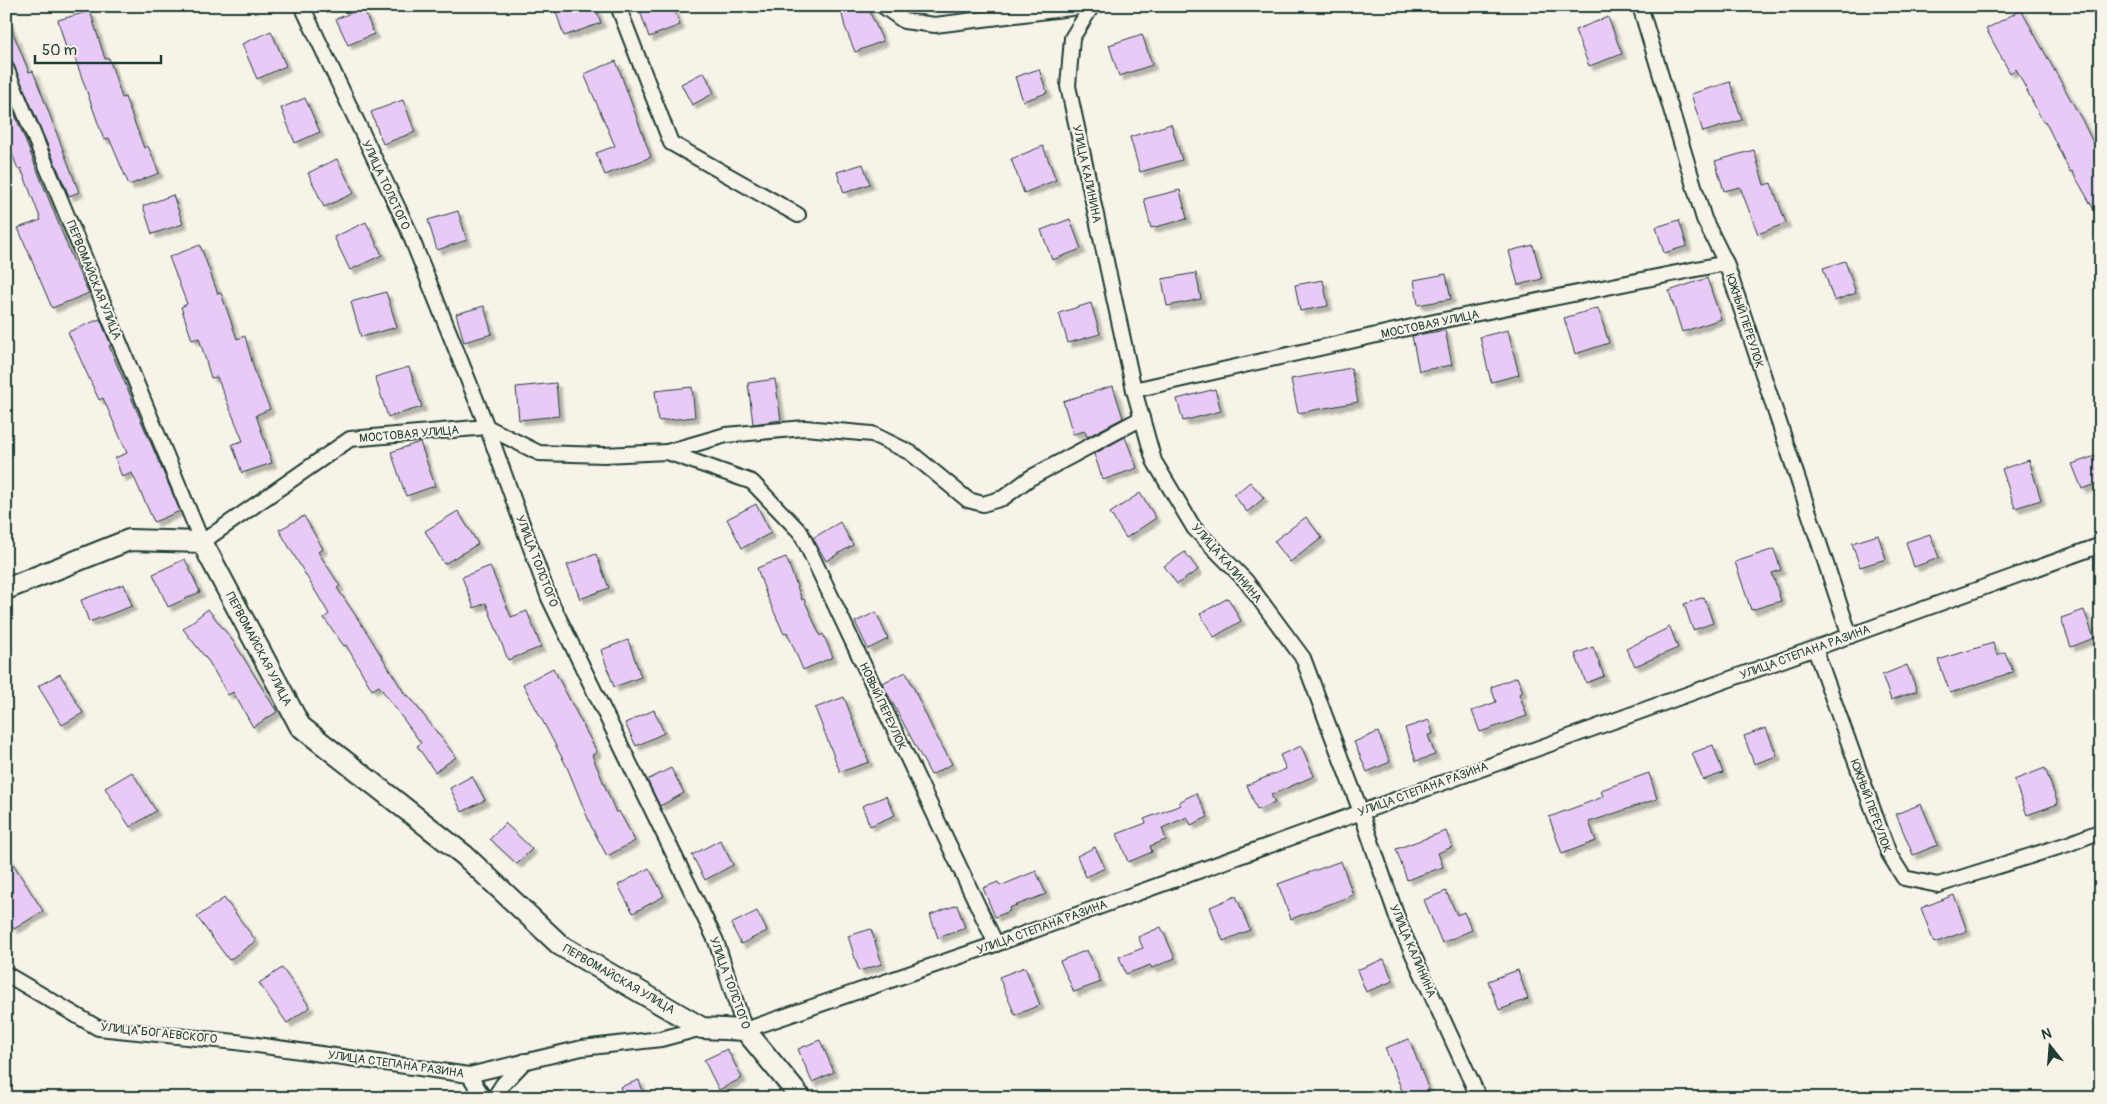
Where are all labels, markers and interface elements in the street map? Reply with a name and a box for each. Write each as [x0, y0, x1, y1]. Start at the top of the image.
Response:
scale bar [35, 32, 161, 64]
text: 50 m [42, 41, 77, 60]
street label: УЛИЦА КАЛИНИНА [1069, 124, 1104, 225]
street label: УЛИЦА ТОЛСТОГО [358, 138, 413, 233]
street label: ПЕРВОМАЙСКАЯ УЛИЦА [63, 219, 124, 342]
street label: ЮЖНЫЙ ПЕРЕУЛОК [1722, 272, 1767, 370]
street label: МОСТОВАЯ УЛИЦА [1380, 307, 1481, 342]
street label: МОСТОВАЯ УЛИЦА [359, 423, 460, 446]
street label: УЛИЦА ТОЛСТОГО [512, 513, 561, 610]
street label: УЛИЦА КАЛИНИНА [1188, 521, 1265, 606]
street label: ПЕРВОМАЙСКАЯ УЛИЦА [222, 590, 295, 709]
street label: УЛИЦА СТЕПАНА РАЗИНА [1738, 622, 1872, 683]
street label: НОВЫЙ ПЕРЕУЛОК [856, 660, 909, 753]
street label: ЮЖНЫЙ ПЕРЕУЛОК [1847, 757, 1894, 855]
street label: УЛИЦА СТЕПАНА РАЗИНА [1356, 759, 1490, 820]
street label: УЛИЦА СТЕПАНА РАЗИНА [975, 897, 1109, 958]
street label: УЛИЦА КАЛИНИНА [1386, 902, 1439, 1000]
street label: УЛИЦА ТОЛСТОГО [706, 935, 753, 1032]
street label: ПЕРВОМАЙСКАЯ УЛИЦА [560, 941, 678, 1018]
street label: УЛИЦА БОГАЕВСКОГО [100, 1020, 218, 1047]
north arrow [2024, 1022, 2074, 1072]
text: N [2039, 1025, 2053, 1044]
street label: УЛИЦА СТЕПАНА РАЗИНА [327, 1048, 465, 1082]

